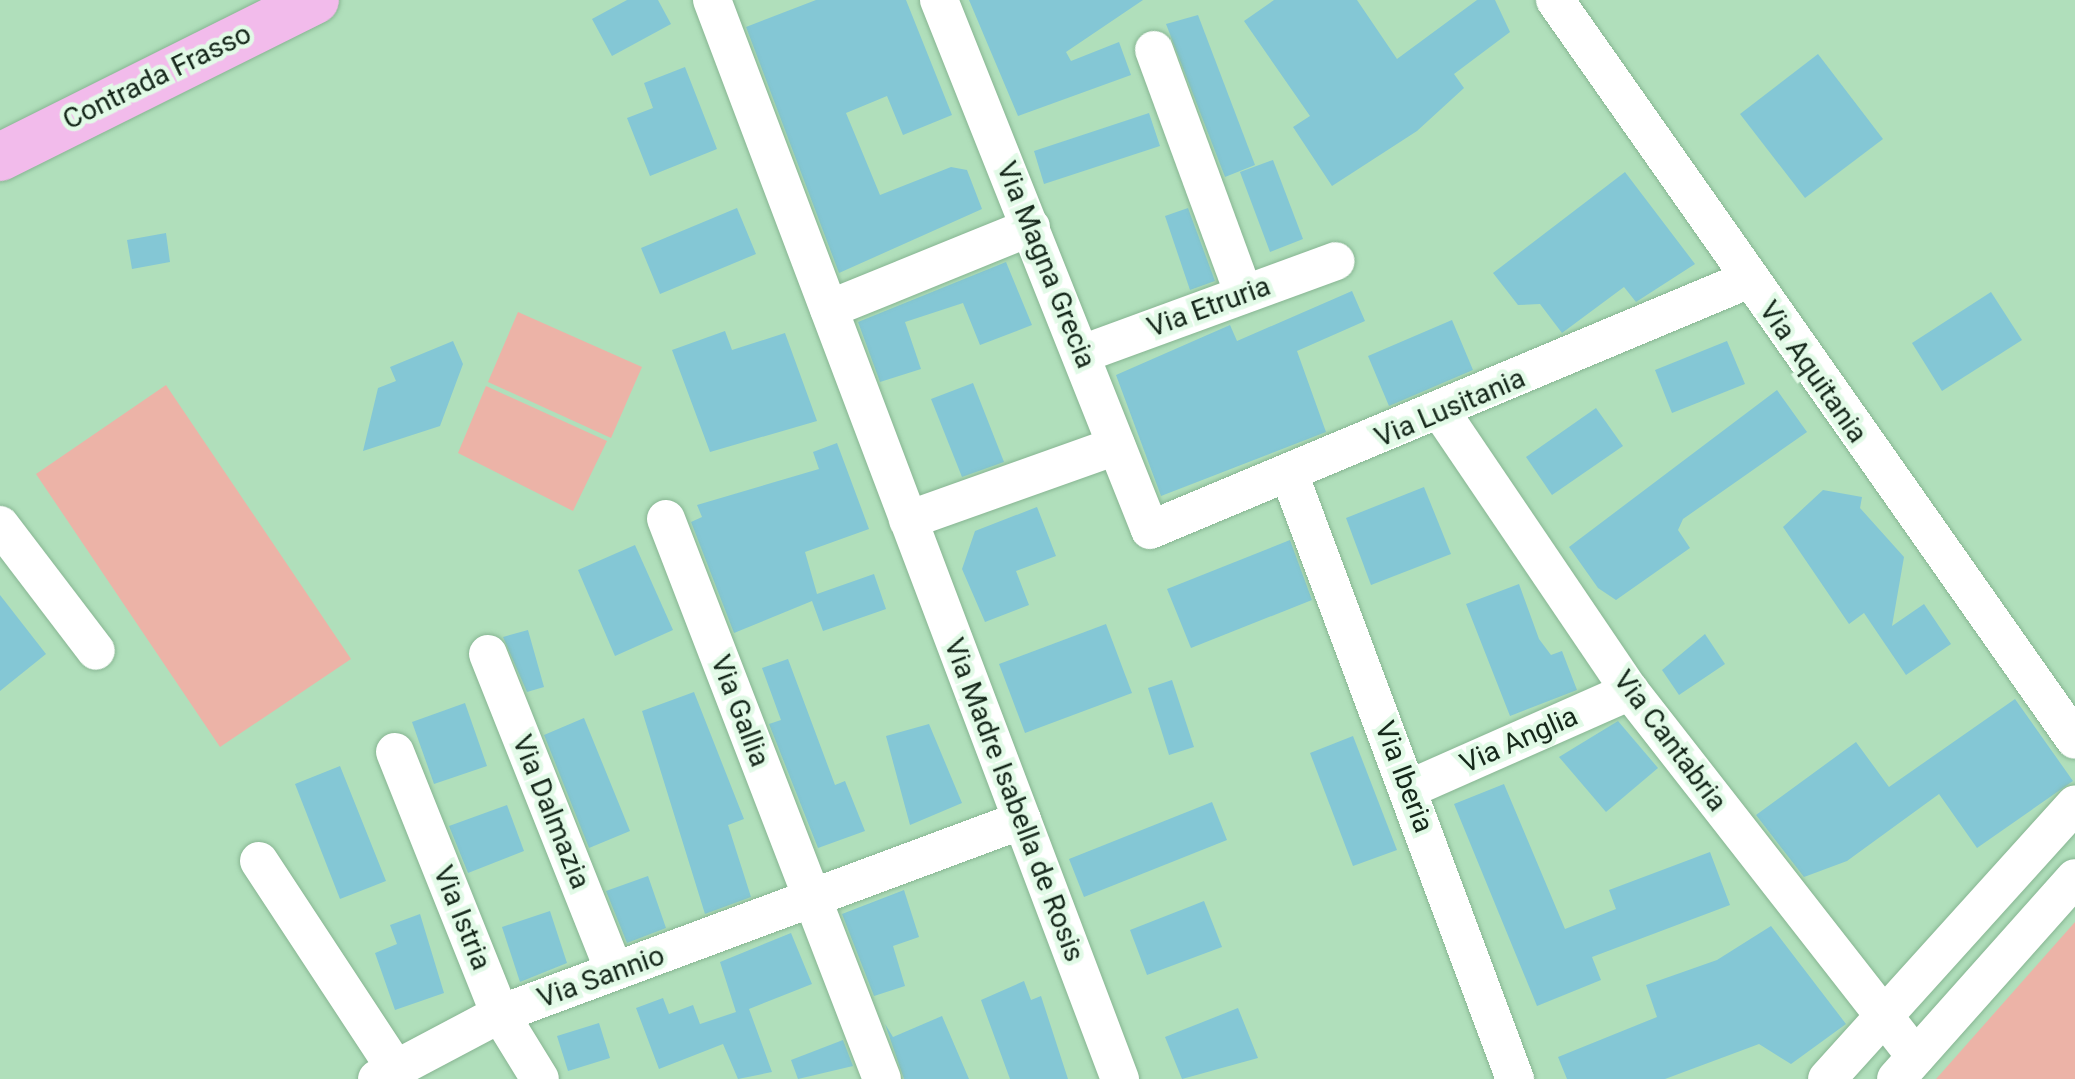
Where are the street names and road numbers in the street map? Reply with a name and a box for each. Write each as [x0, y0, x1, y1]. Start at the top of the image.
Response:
street label: Contrada Frasso [57, 17, 257, 137]
street label: Via Magna Grecia [989, 157, 1103, 373]
street label: Via Etruria [1143, 269, 1275, 345]
street label: Via Aquitania [1752, 295, 1874, 449]
street label: Via Lusitania [1370, 361, 1530, 455]
street label: Via Madre Isabella de Rosis [937, 634, 1091, 966]
street label: Via Gallia [703, 650, 777, 772]
street label: Via Cantabria [1606, 664, 1734, 818]
street label: Via Anglia [1455, 699, 1583, 781]
street label: Via Iberia [1367, 717, 1441, 837]
street label: Via Dalmazia [505, 730, 597, 894]
street label: Via Istria [426, 861, 498, 975]
street label: Via Sannio [533, 939, 669, 1015]

